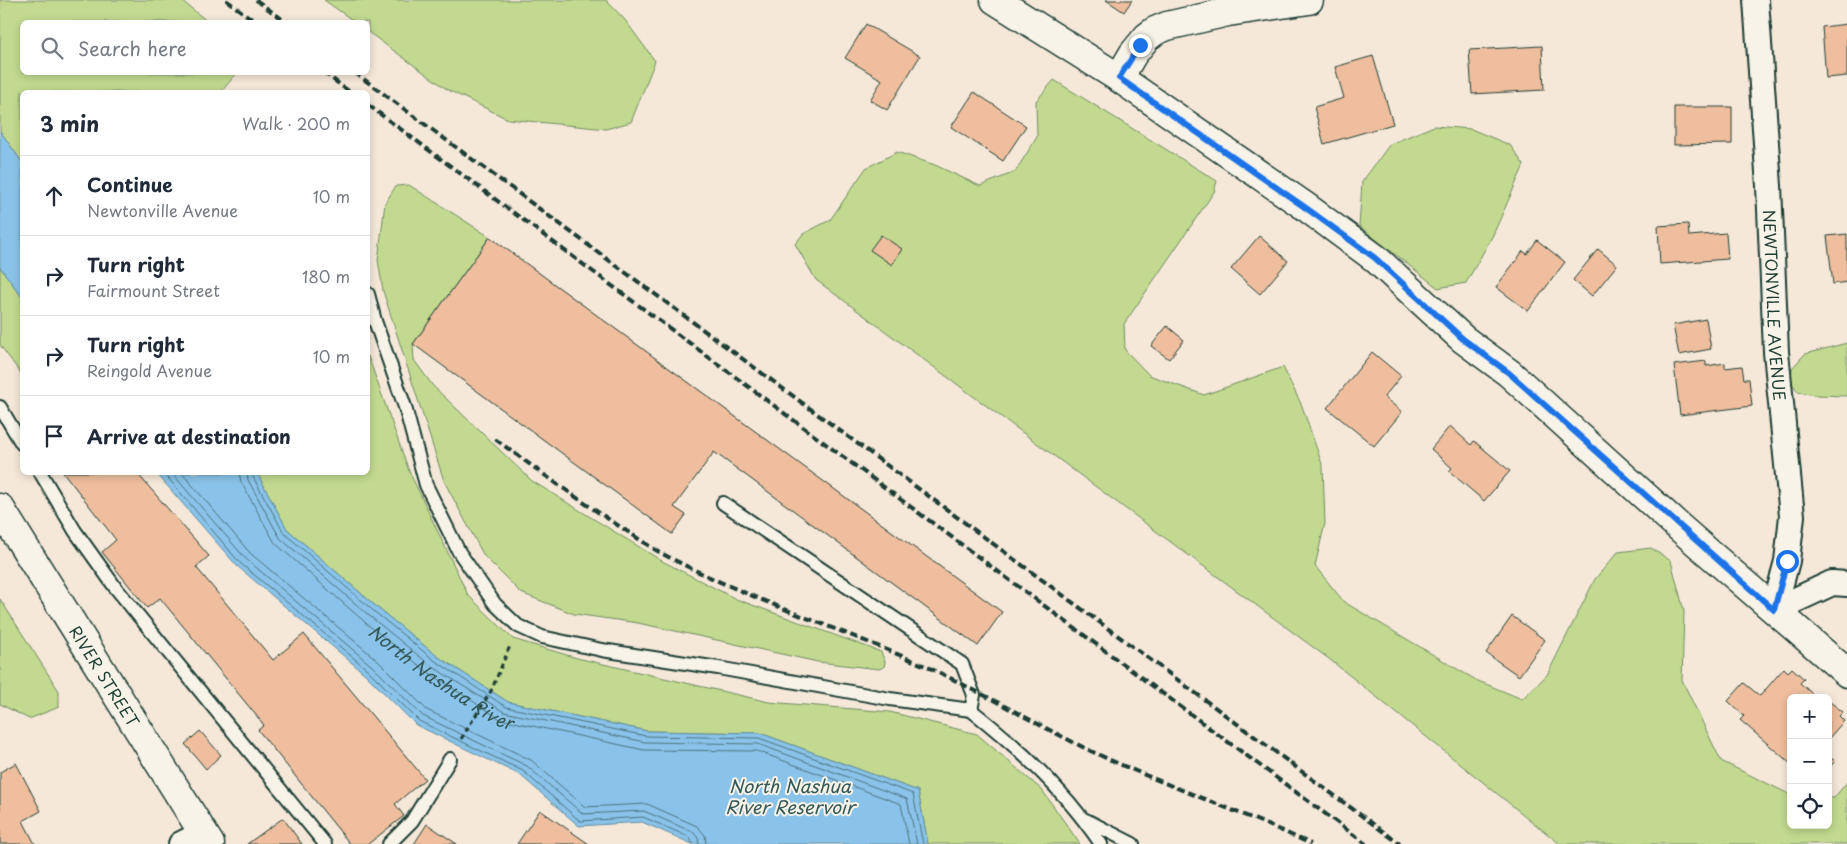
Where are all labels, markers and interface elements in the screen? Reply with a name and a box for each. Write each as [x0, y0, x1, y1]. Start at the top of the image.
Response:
search box [20, 20, 370, 75]
icon: search [38, 34, 66, 62]
text: Search here [78, 34, 187, 62]
route end [1129, 34, 1152, 57]
text: 3 min [40, 107, 99, 139]
text: Walk · 200 m [242, 111, 350, 135]
text: Continue [87, 170, 173, 198]
icon: ahead [40, 182, 68, 210]
text: 10 m [313, 184, 350, 208]
text: Newtonville Avenue [87, 198, 238, 222]
street label: NEWTONVILLE AVENUE [1758, 210, 1793, 402]
text: Turn right [87, 250, 185, 278]
icon: right [40, 262, 68, 290]
text: 180 m [302, 264, 350, 288]
text: Fairmount Street [87, 278, 220, 302]
text: Turn right [87, 330, 185, 358]
icon: right [40, 342, 68, 370]
text: 10 m [313, 344, 350, 368]
text: Reingold Avenue [87, 358, 212, 382]
icon: arrive [40, 422, 68, 450]
text: Arrive at destination [87, 422, 291, 450]
route start [1776, 550, 1799, 573]
water label: North Nashua River [363, 617, 519, 736]
street label: RIVER STREET [64, 621, 146, 731]
map controls [1787, 694, 1832, 829]
button: + [1787, 694, 1832, 739]
button: − [1787, 739, 1832, 784]
water label: North Nashua River Reservoir [725, 772, 858, 820]
button: locate [1787, 784, 1832, 829]

